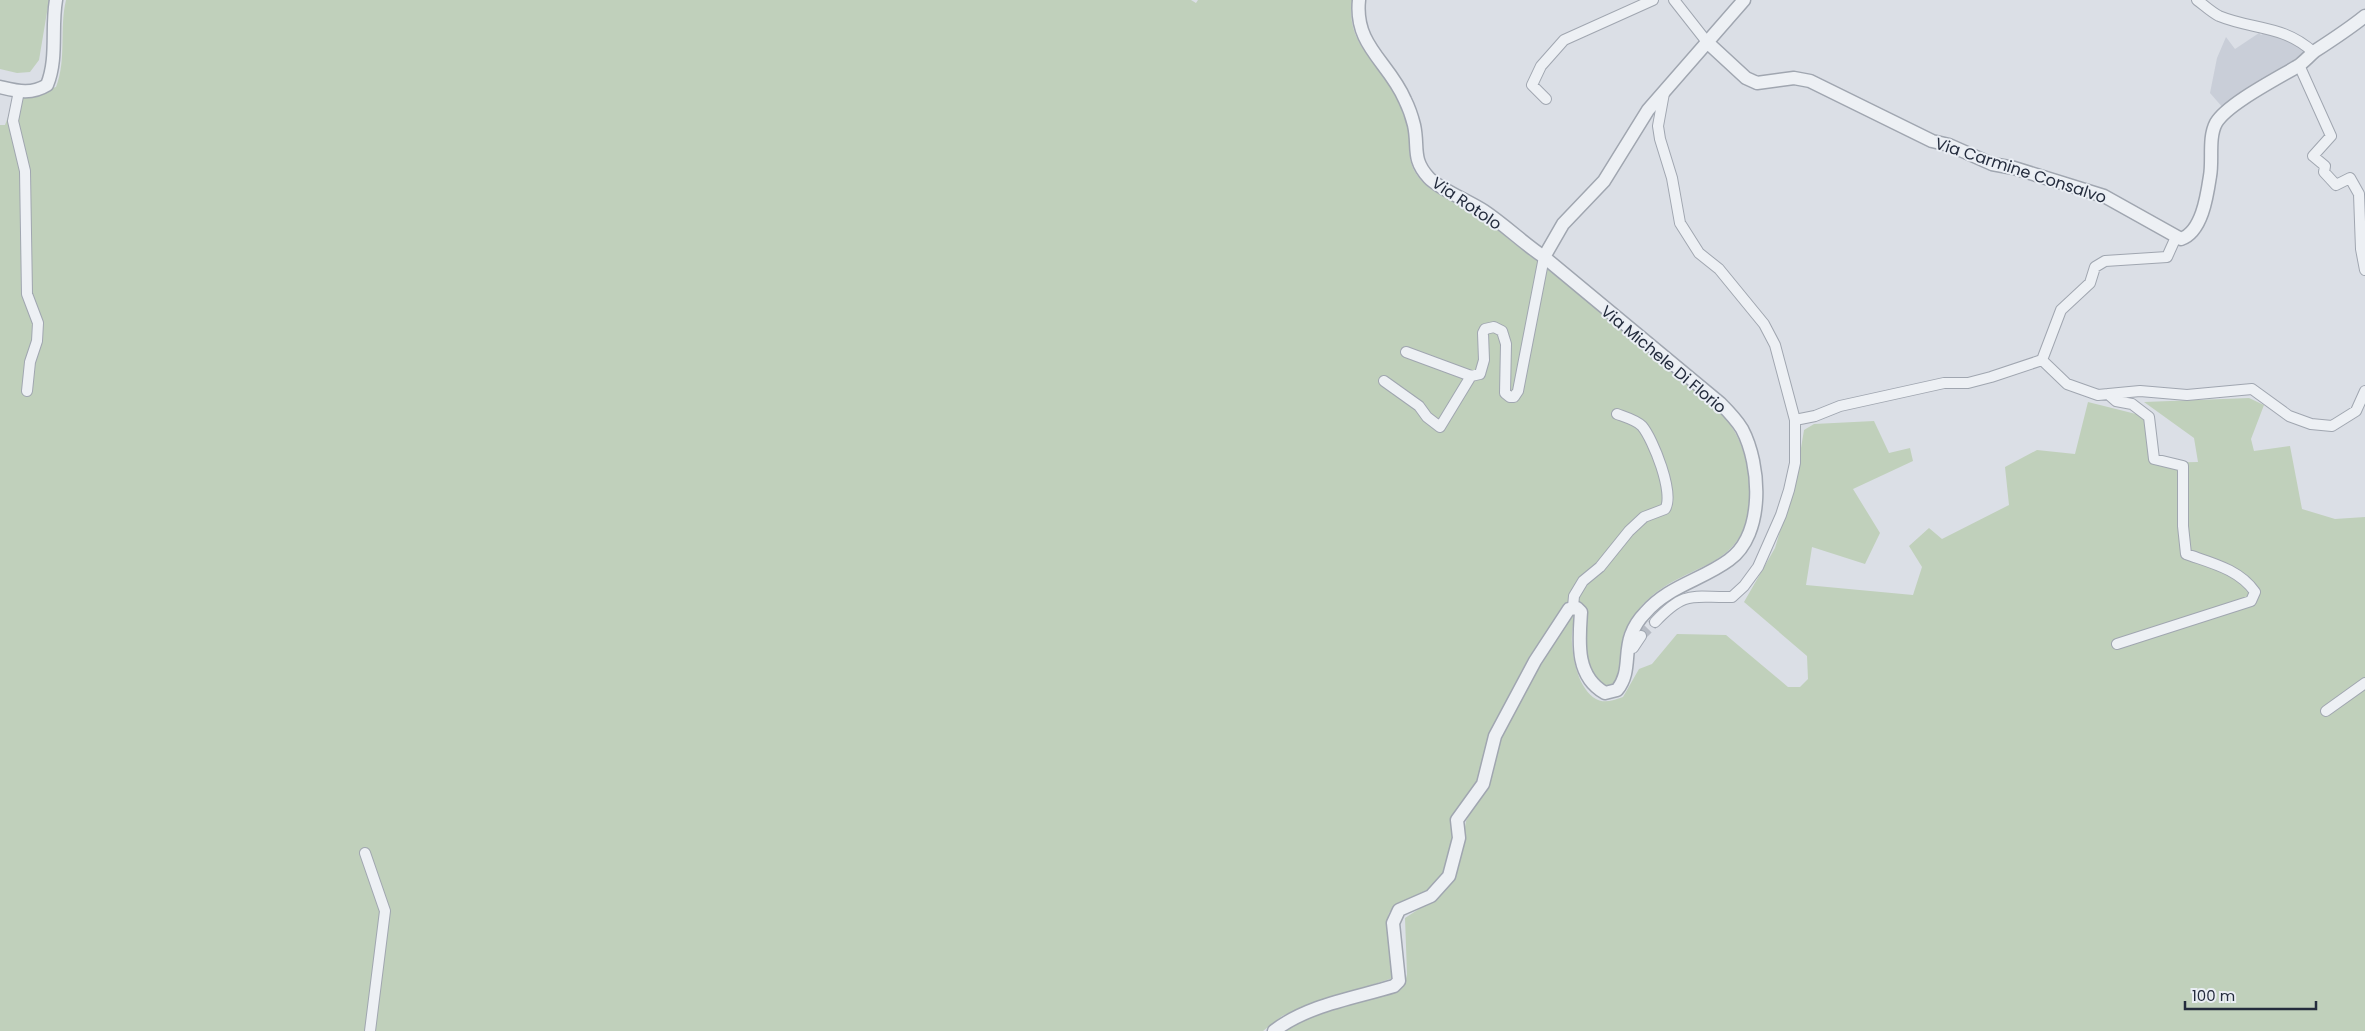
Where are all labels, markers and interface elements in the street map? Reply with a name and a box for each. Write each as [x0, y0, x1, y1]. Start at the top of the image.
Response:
street label: Via Carmine Consalvo [1932, 132, 2110, 209]
street label: Via Rotolo [1427, 171, 1506, 235]
street label: Via Michele Di Florio [1596, 300, 1731, 419]
scale bar [2185, 978, 2316, 1010]
text: 100 m [2192, 985, 2235, 1006]

